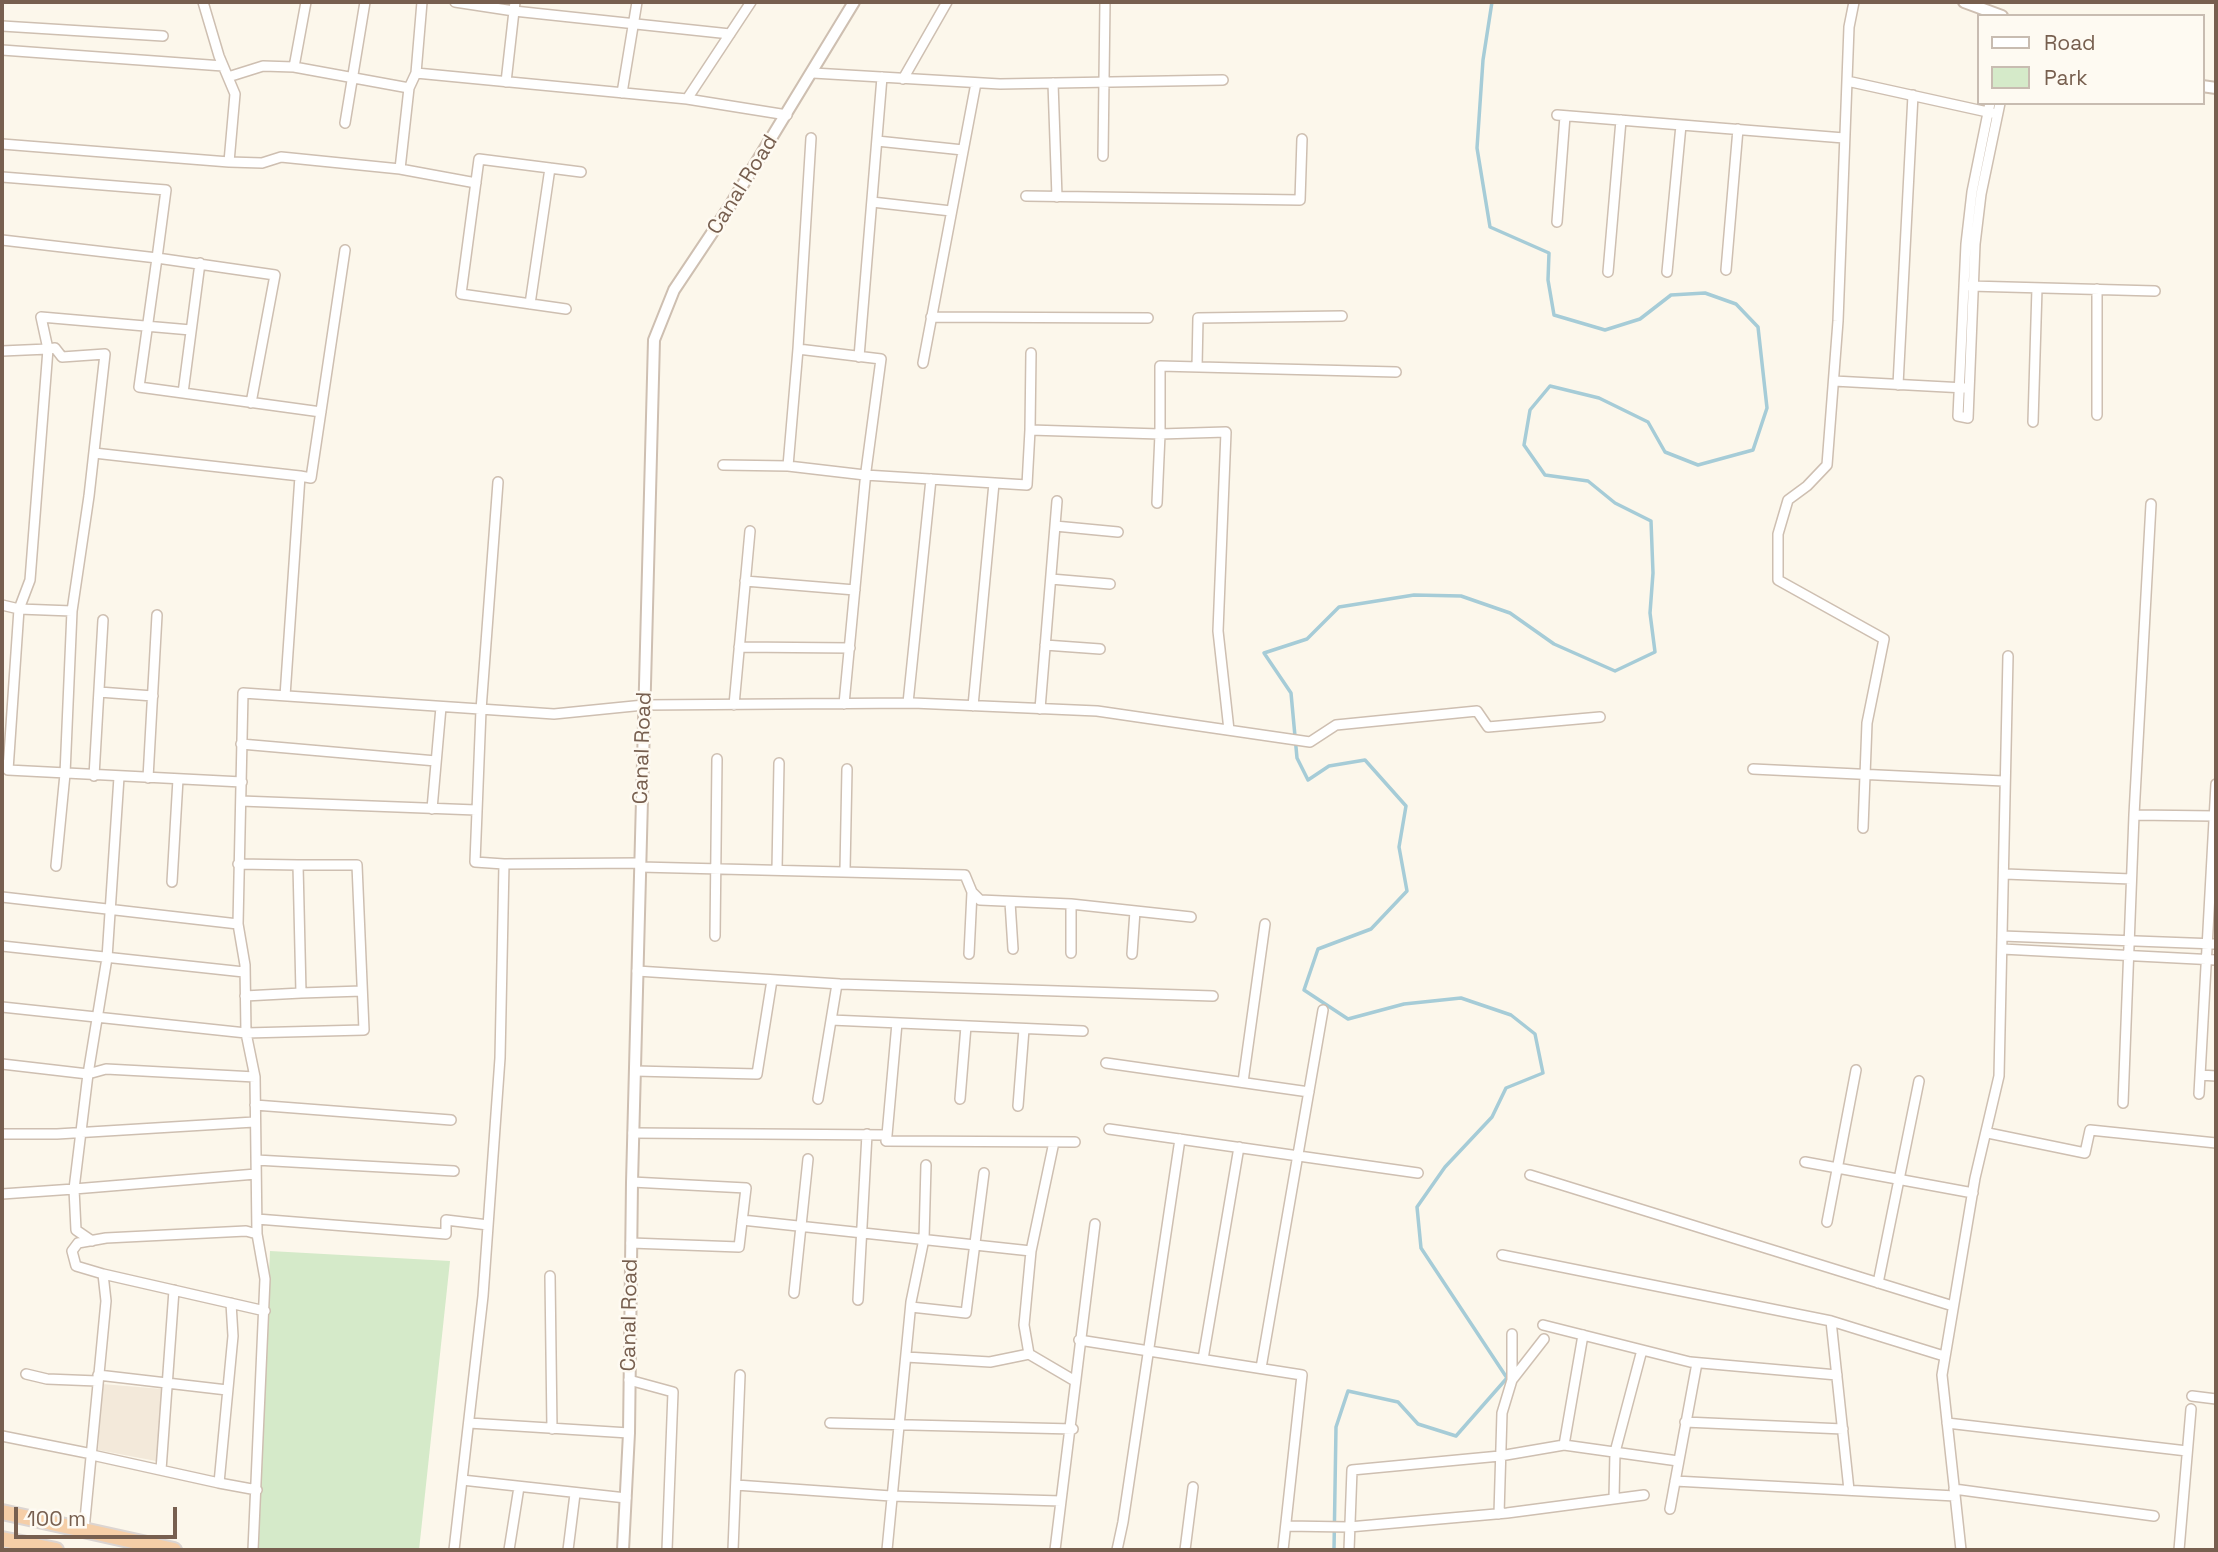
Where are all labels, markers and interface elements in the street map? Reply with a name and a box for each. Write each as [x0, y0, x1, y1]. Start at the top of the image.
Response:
legend [1976, 14, 2204, 105]
text: Road [2044, 29, 2096, 56]
text: Park [2044, 64, 2088, 91]
street label: Canal Road [702, 131, 784, 239]
street label: Canal Road [628, 691, 658, 805]
street label: Canal Road [616, 1258, 644, 1372]
scale bar [18, 1492, 180, 1536]
text: 100 m [27, 1505, 86, 1532]

